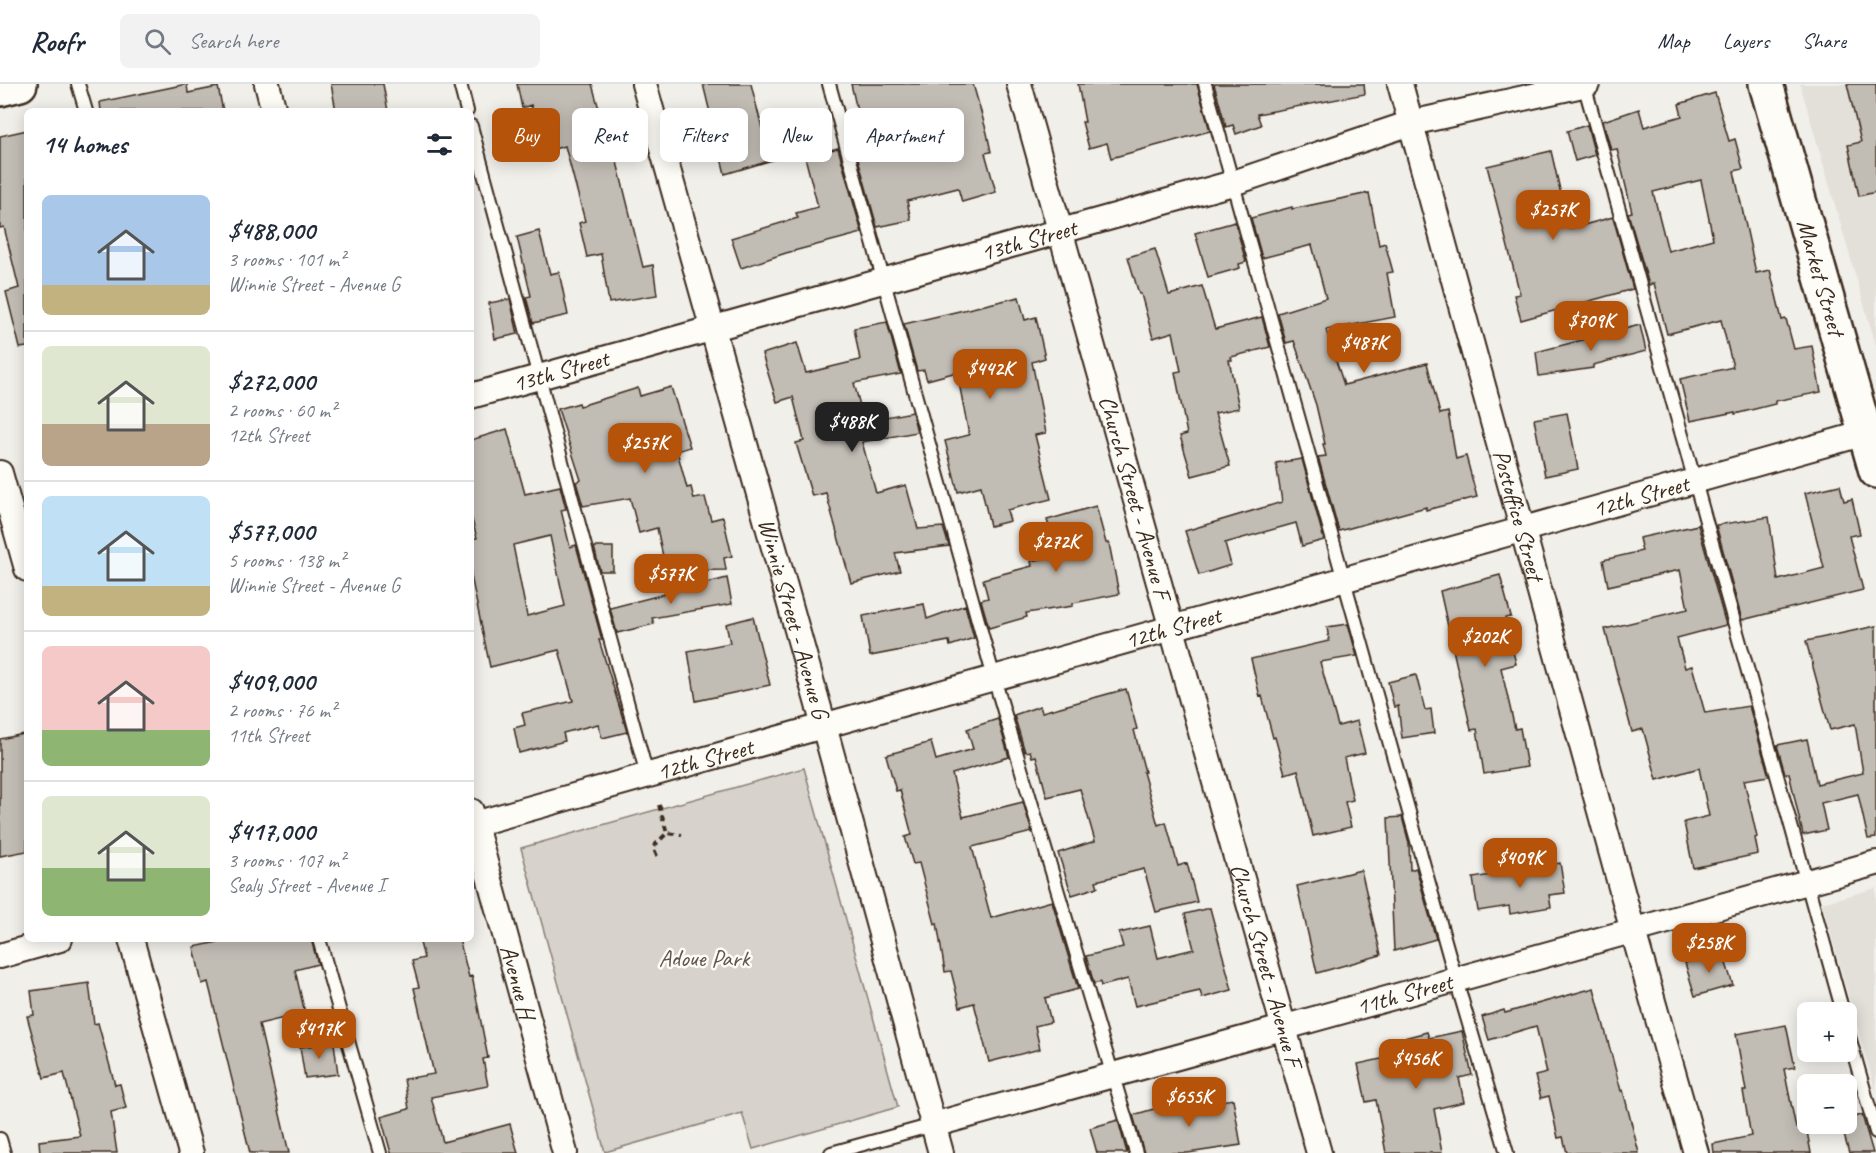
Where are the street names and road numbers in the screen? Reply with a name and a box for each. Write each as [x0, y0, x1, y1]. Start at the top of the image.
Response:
street label: 13th Street [977, 212, 1082, 268]
street label: Market Street [1790, 216, 1852, 342]
street label: 13th Street [509, 343, 614, 399]
street label: Church Street - Avenue F [1092, 392, 1179, 607]
street label: Postoffice Street [1486, 446, 1552, 587]
street label: 12th Street [1589, 468, 1694, 524]
street label: Winnie Street - Avenue G [752, 515, 837, 724]
street label: 12th Street [1121, 599, 1226, 655]
street label: 12th Street [654, 731, 758, 787]
street label: Church Street - Avenue F [1224, 860, 1310, 1075]
street label: Avenue H [494, 942, 543, 1026]
street label: 11th Street [1353, 966, 1457, 1022]

